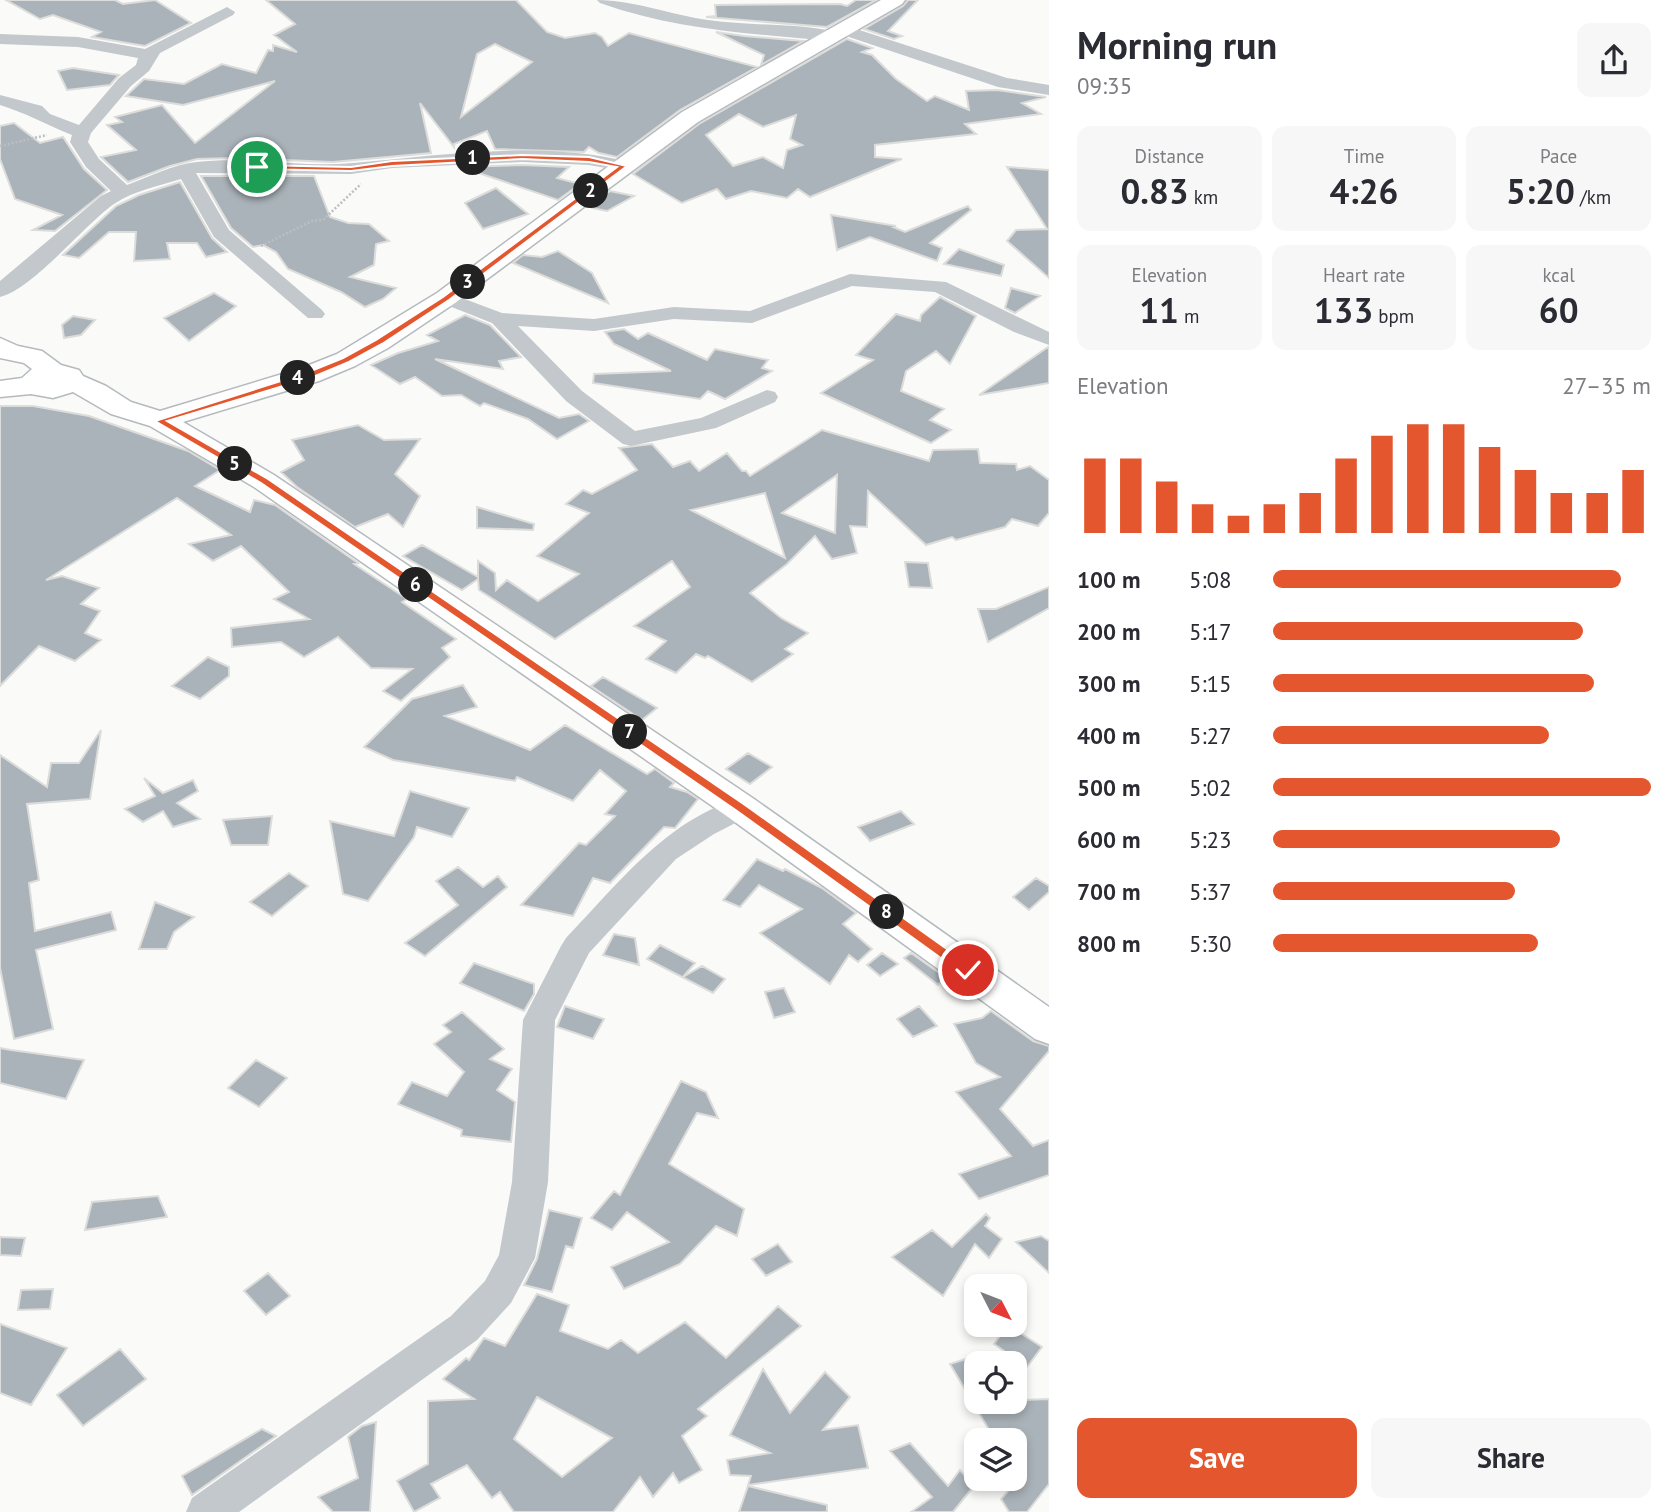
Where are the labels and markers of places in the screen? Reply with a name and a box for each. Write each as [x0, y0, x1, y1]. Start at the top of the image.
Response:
pin [227, 137, 287, 197]
pin: 1 [456, 140, 490, 176]
pin: 2 [574, 174, 608, 208]
pin: 3 [450, 264, 486, 300]
pin: 4 [280, 360, 316, 396]
pin: 5 [218, 447, 252, 482]
pin: 6 [398, 568, 434, 602]
pin: 7 [612, 714, 648, 750]
pin: 8 [870, 894, 904, 930]
pin [938, 940, 998, 1000]

